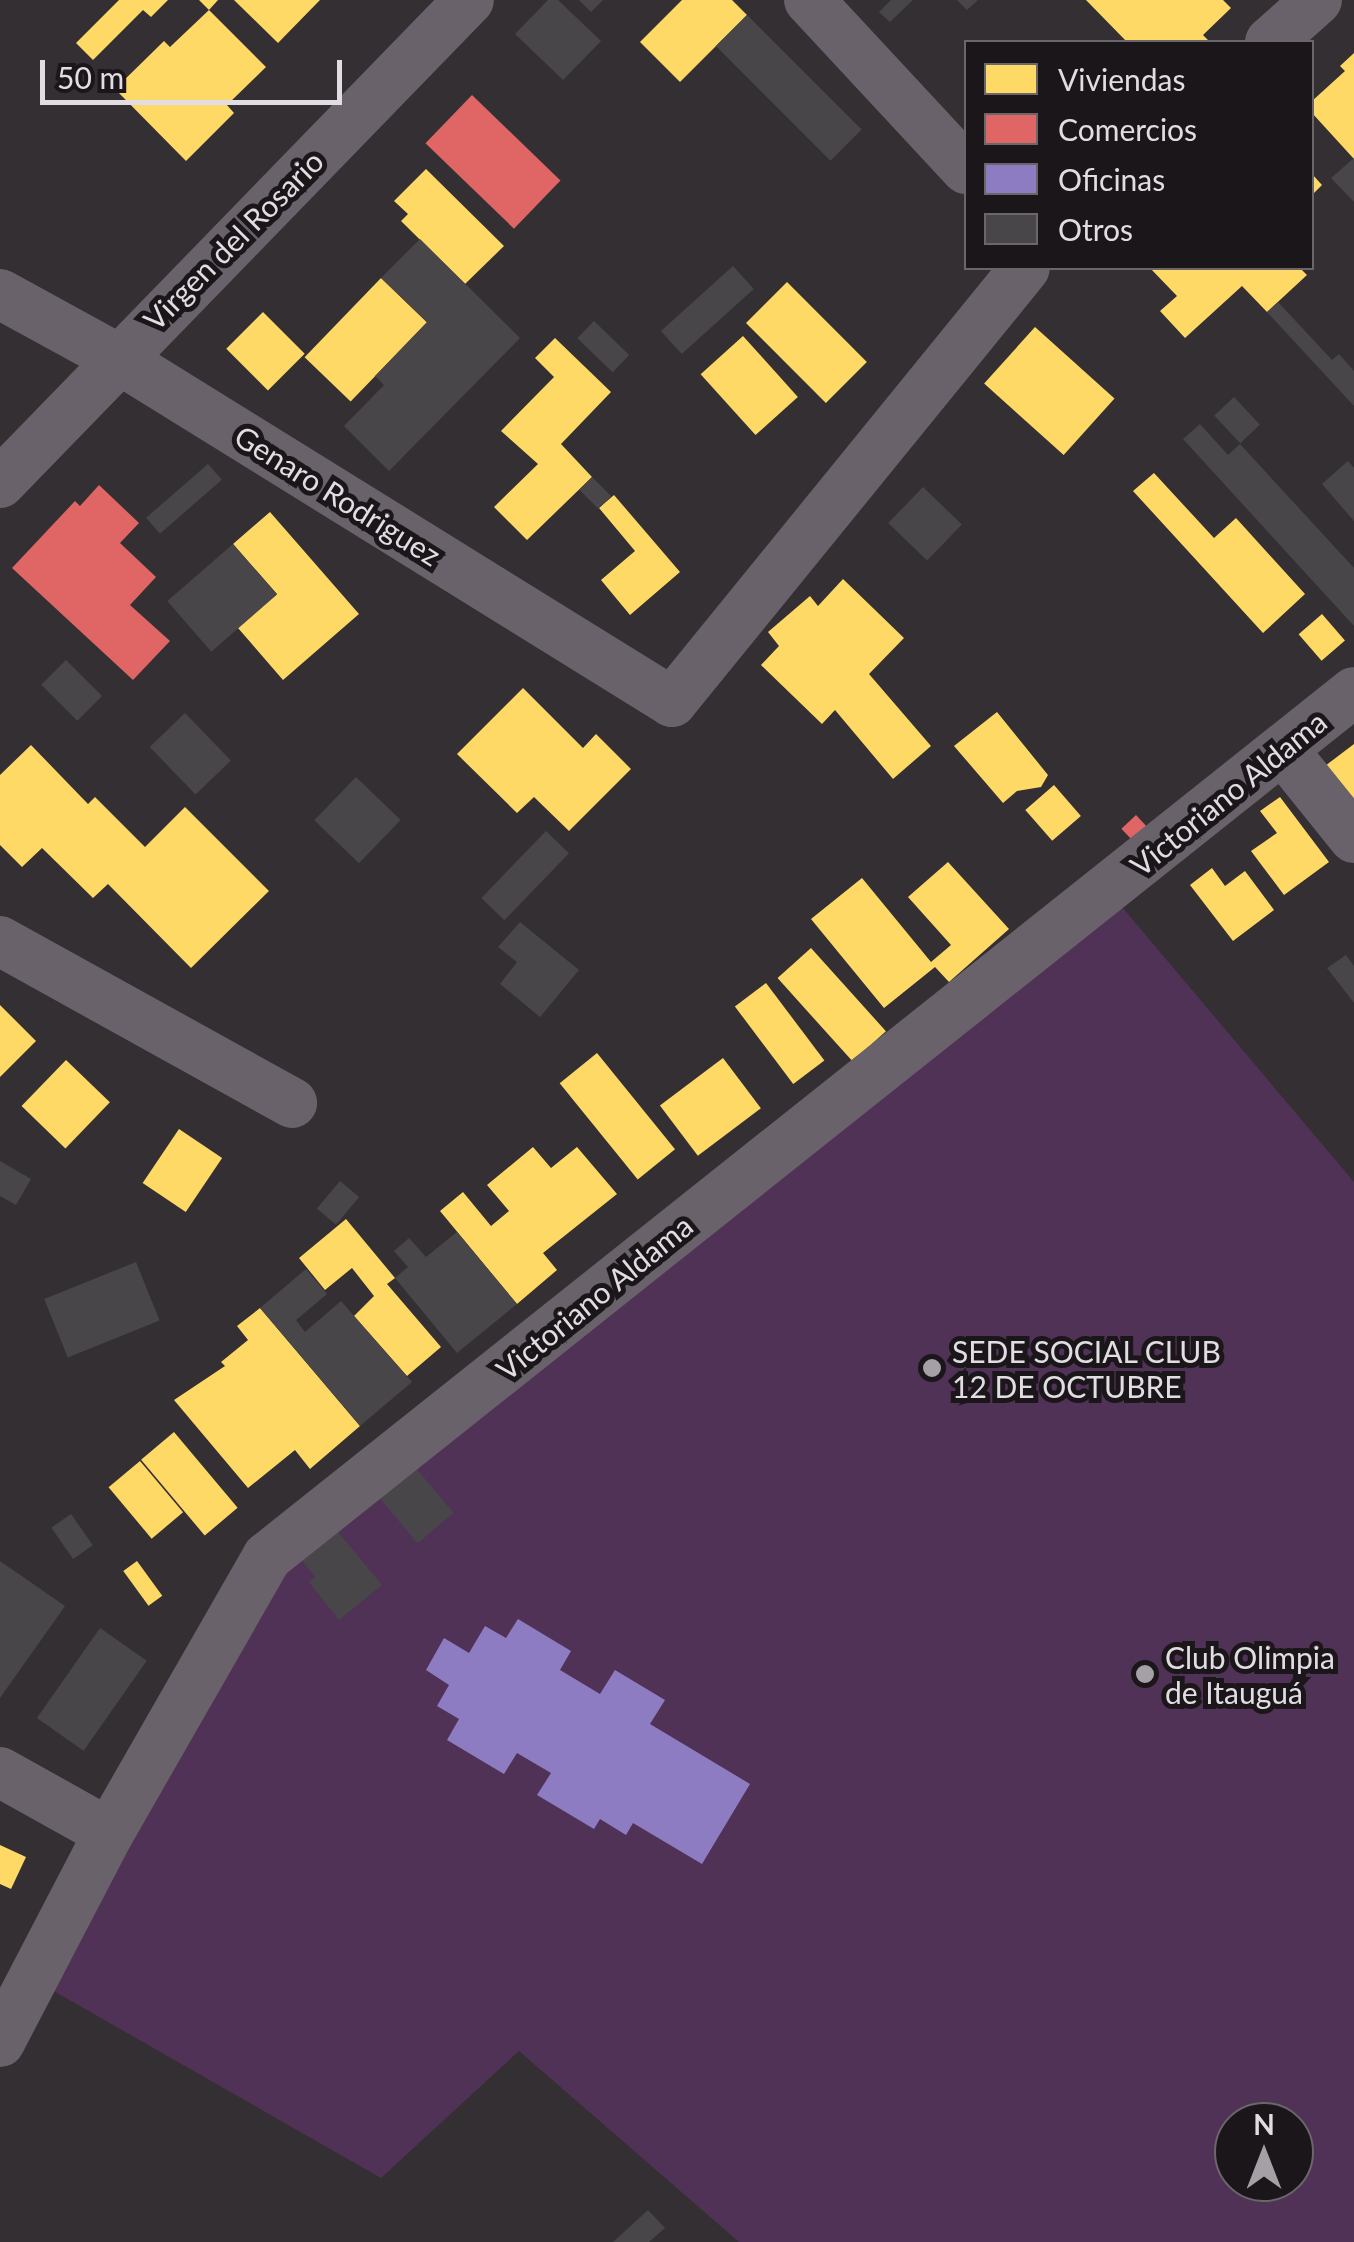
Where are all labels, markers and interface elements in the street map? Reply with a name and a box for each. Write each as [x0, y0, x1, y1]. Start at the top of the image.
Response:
scale bar [45, 40, 348, 102]
legend [964, 40, 1314, 270]
text: 50 m [57, 59, 124, 95]
text: Viviendas [1058, 61, 1185, 97]
text: Comercios [1058, 111, 1197, 147]
street label: Virgen del Rosario [136, 143, 330, 337]
text: Oficinas [1058, 161, 1165, 197]
text: Otros [1058, 211, 1133, 247]
street label: Genaro Rodriguez [229, 417, 447, 573]
street label: Victoriano Aldama [1122, 703, 1334, 883]
street label: Victoriano Aldama [488, 1207, 700, 1387]
place label: SEDE SOCIAL CLUB 12 DE OCTUBRE [952, 1333, 1222, 1404]
marker: SEDE SOCIAL CLUB 12 DE OCTUBRE [921, 1357, 943, 1379]
place label: Club Olimpia de Itauguá [1165, 1639, 1335, 1710]
marker: Club Olimpia de Itauguá [1134, 1663, 1156, 1685]
north arrow [1214, 2102, 1314, 2202]
text: N [1253, 2107, 1275, 2141]

